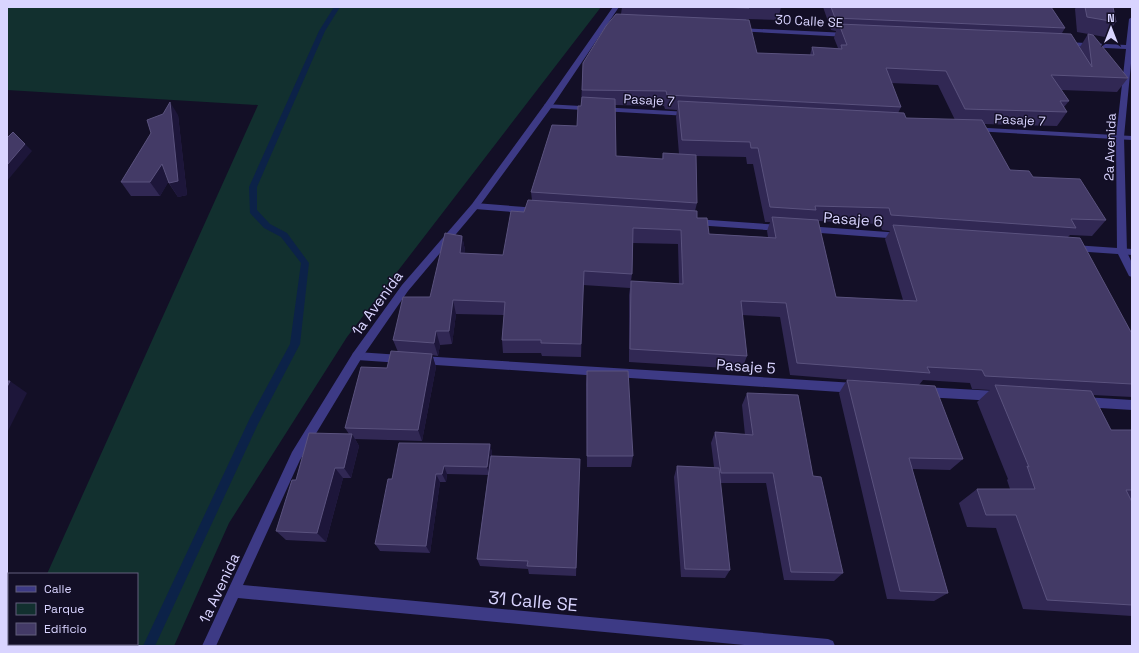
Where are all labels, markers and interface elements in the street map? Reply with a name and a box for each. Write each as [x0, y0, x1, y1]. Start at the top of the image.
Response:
north arrow [1091, 8, 1131, 48]
street label: 30 Calle SE [775, 11, 843, 31]
text: N [1107, 11, 1115, 25]
street label: Pasaje 7 [623, 90, 675, 110]
street label: Pasaje 7 [994, 110, 1046, 130]
street label: 2a Avenida [1100, 112, 1120, 181]
street label: Pasaje 6 [823, 207, 883, 231]
street label: 1a Avenida [347, 267, 407, 339]
street label: Pasaje 5 [716, 354, 776, 378]
street label: 1a Avenida [194, 549, 244, 626]
legend [8, 573, 138, 645]
text: Calle [44, 581, 72, 597]
street label: 31 Calle SE [487, 586, 579, 616]
text: Parque [44, 601, 84, 617]
text: Edificio [44, 621, 87, 637]

